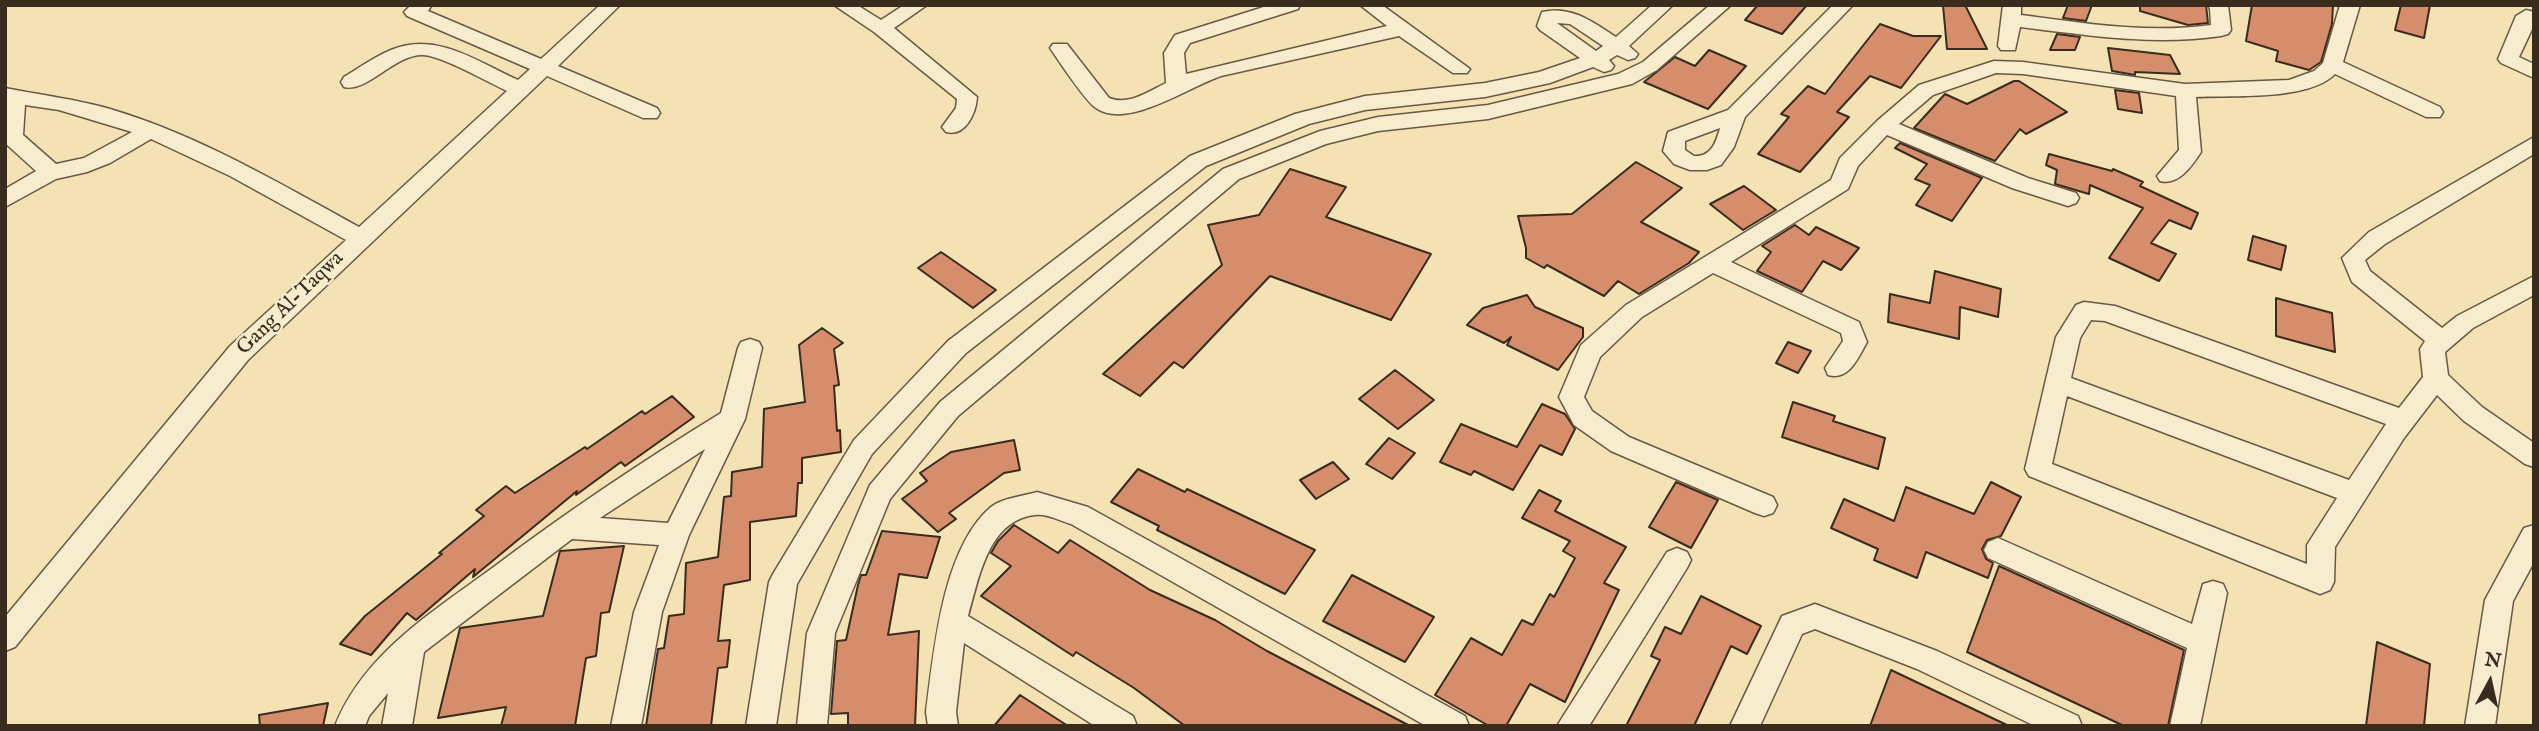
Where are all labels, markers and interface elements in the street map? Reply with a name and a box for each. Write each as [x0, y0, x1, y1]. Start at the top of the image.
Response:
street label: Gang Al-Taqwa [232, 247, 350, 361]
north arrow [2455, 647, 2525, 717]
text: N [2483, 648, 2503, 674]

